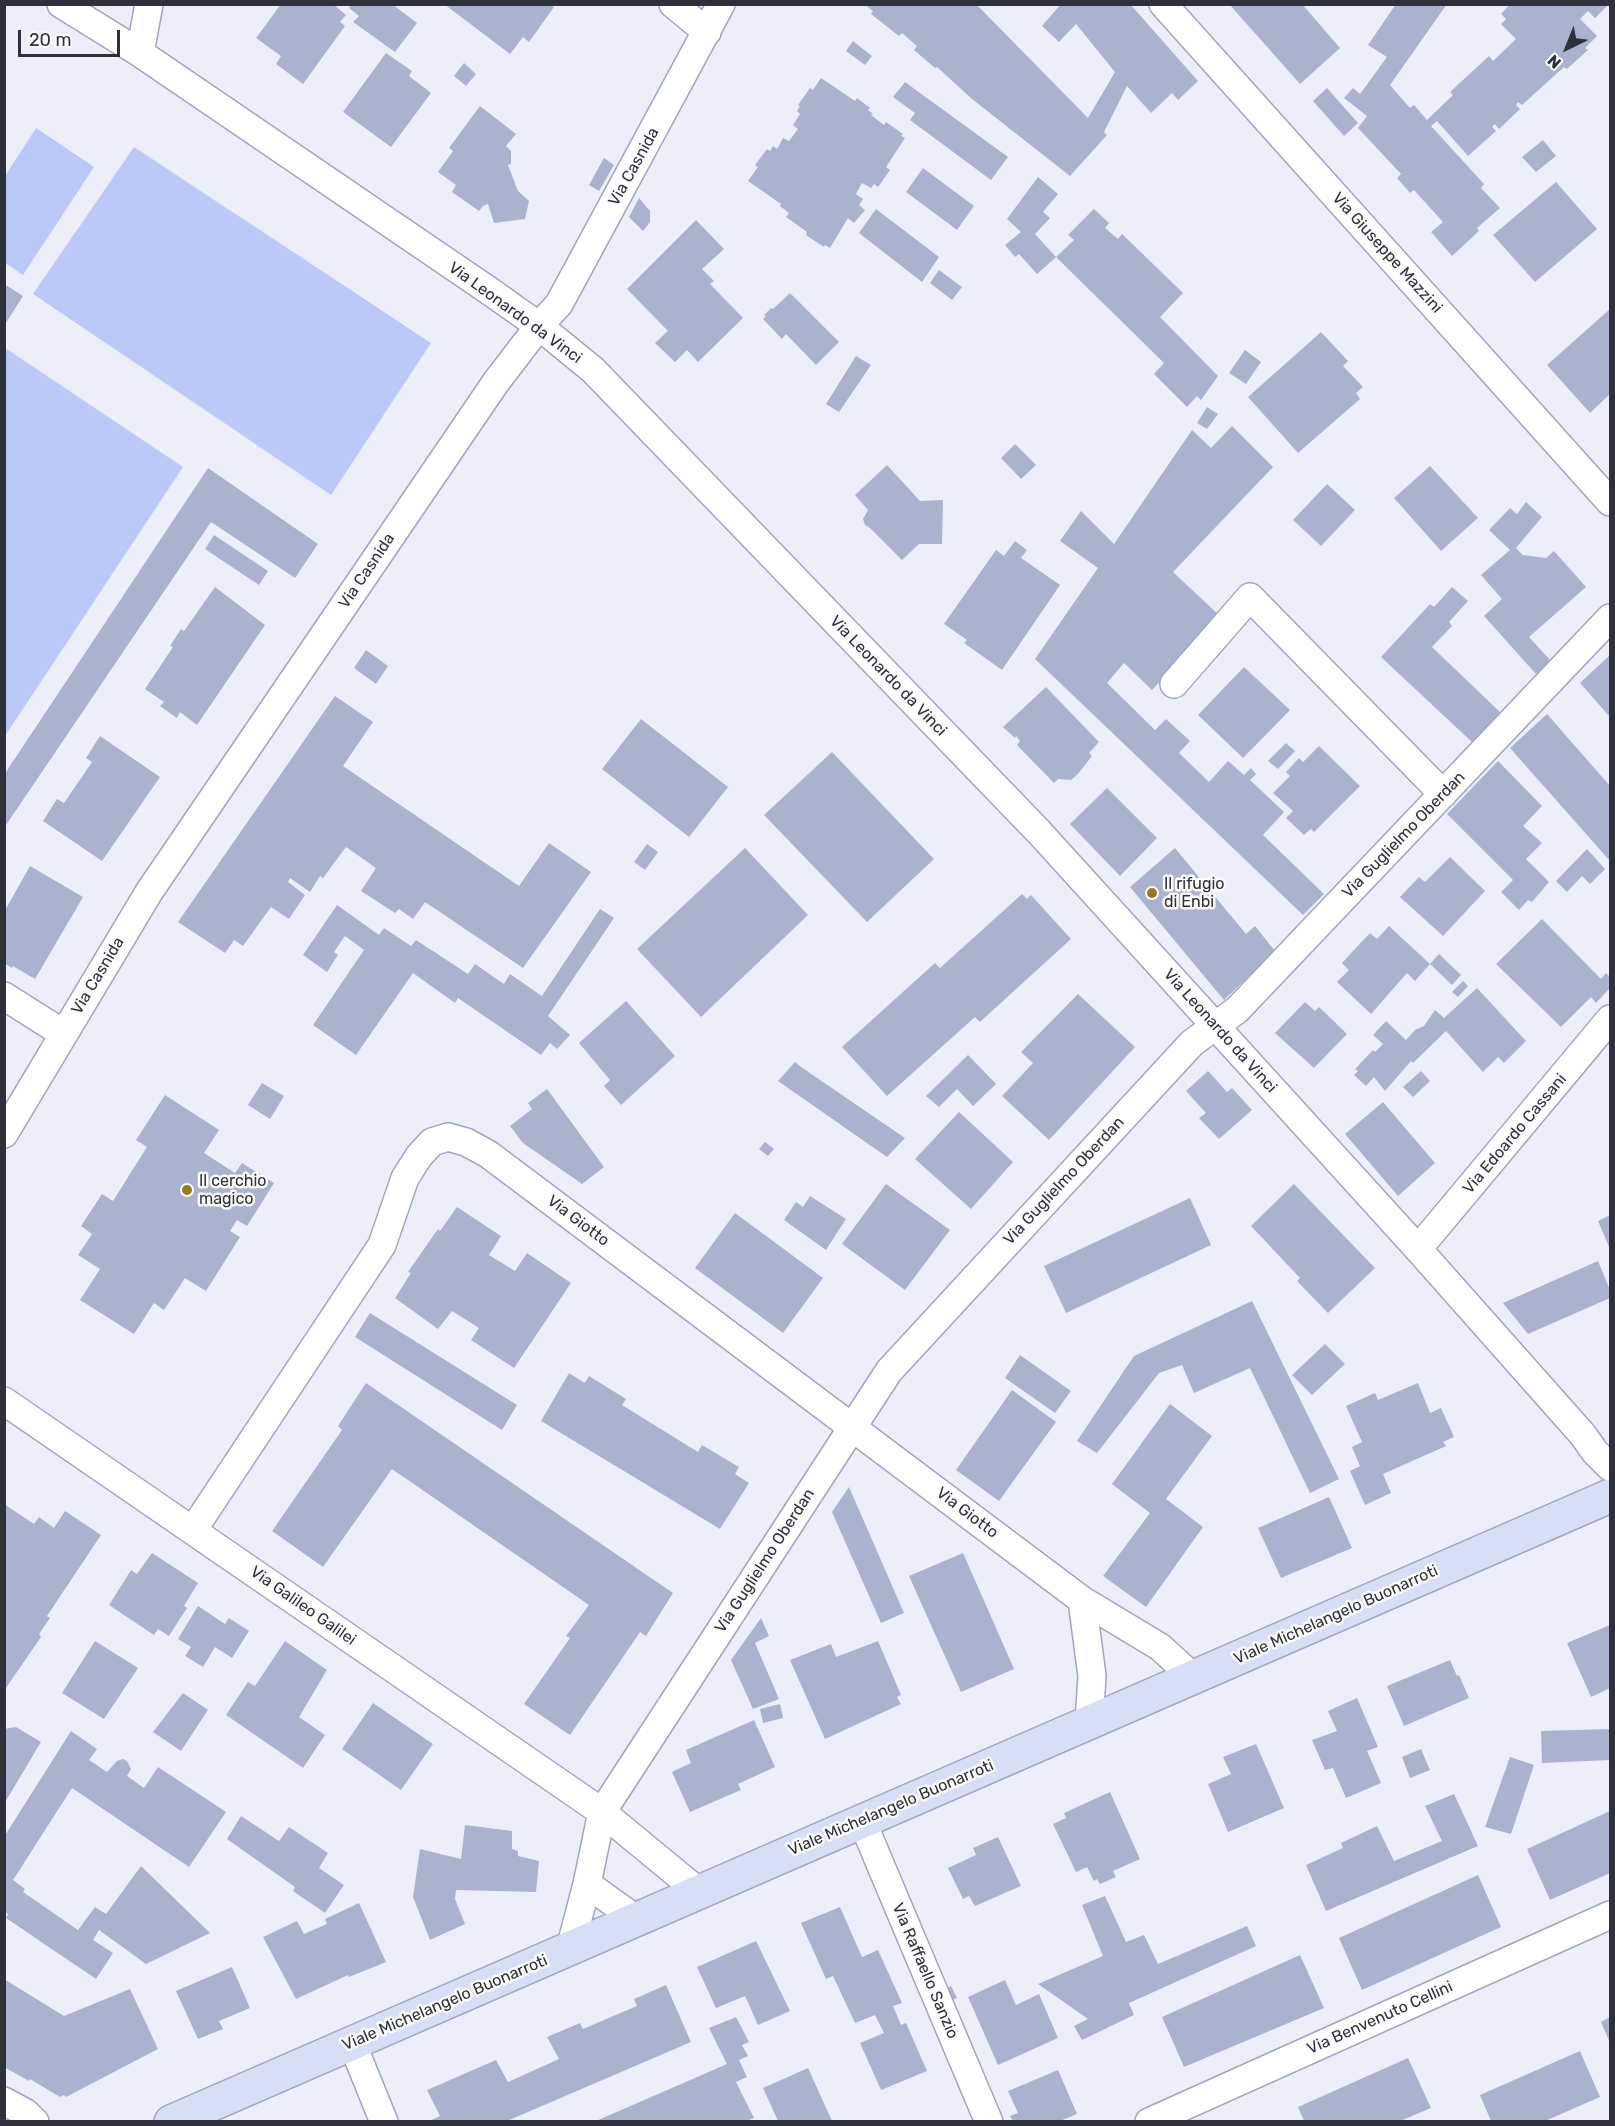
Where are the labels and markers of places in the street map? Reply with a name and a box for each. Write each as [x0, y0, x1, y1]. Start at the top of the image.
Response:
place label: Il rifugio di Enbi [1164, 874, 1225, 912]
marker: Il rifugio di Enbi [1145, 886, 1159, 900]
place label: Il cerchio magico [199, 1171, 267, 1209]
marker: Il cerchio magico [180, 1183, 194, 1197]

